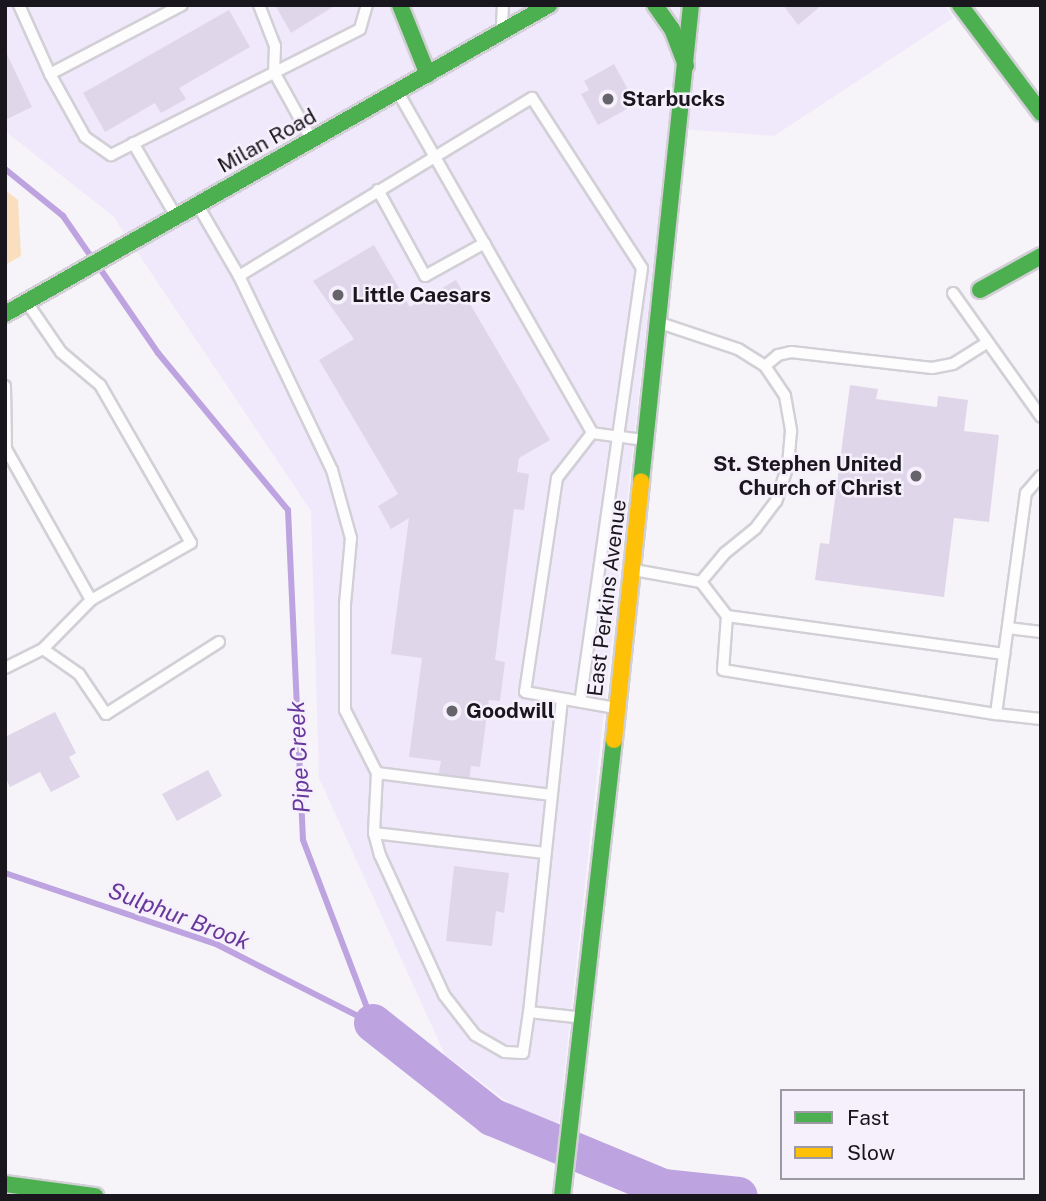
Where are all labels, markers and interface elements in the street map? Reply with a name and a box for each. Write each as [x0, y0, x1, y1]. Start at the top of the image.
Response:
place label: Starbucks [622, 86, 725, 112]
marker: Starbucks [600, 91, 616, 107]
street label: Milan Road [213, 104, 321, 178]
place label: Little Caesars [352, 282, 491, 308]
marker: Little Caesars [330, 287, 346, 303]
place label: St. Stephen United Church of Christ [713, 451, 902, 501]
marker: St. Stephen United Church of Christ [908, 468, 924, 484]
street label: East Perkins Avenue [582, 498, 632, 698]
place label: Goodwill [466, 698, 555, 724]
water label: Pipe Creek [282, 700, 316, 814]
marker: Goodwill [444, 703, 460, 719]
water label: Sulphur Brook [104, 876, 254, 956]
legend [780, 1089, 1025, 1180]
text: Fast [847, 1105, 889, 1130]
text: Slow [847, 1140, 895, 1165]

